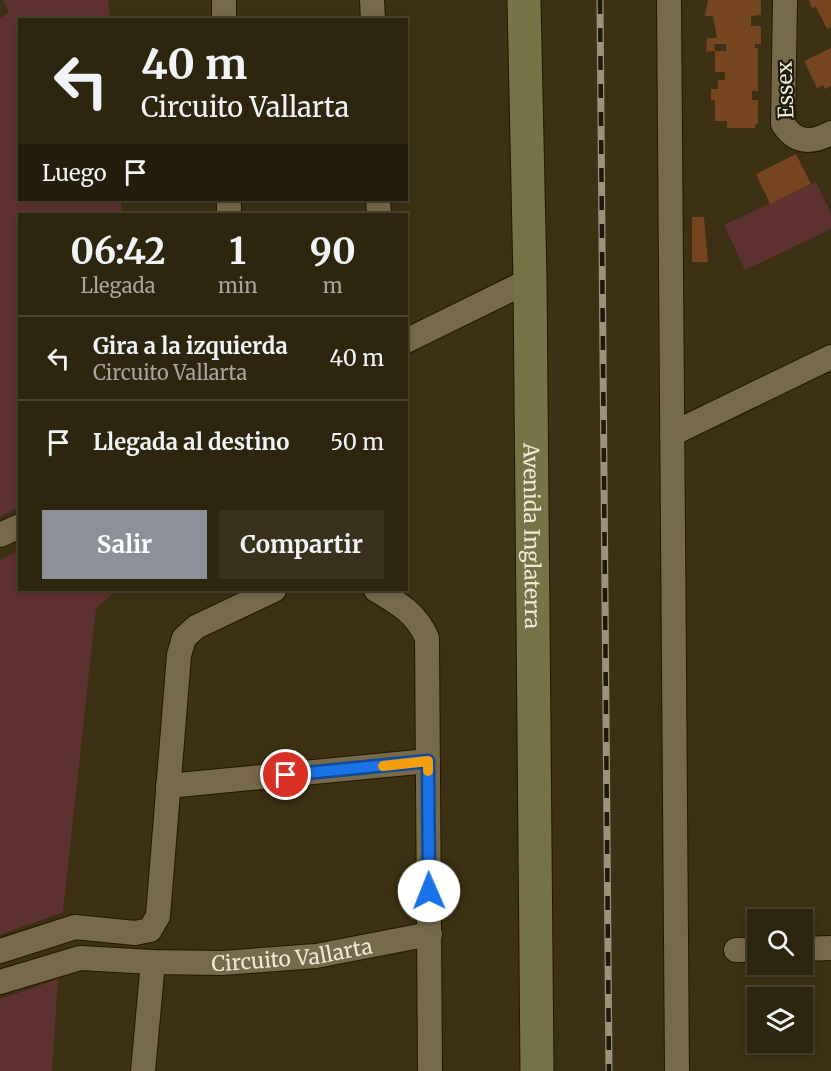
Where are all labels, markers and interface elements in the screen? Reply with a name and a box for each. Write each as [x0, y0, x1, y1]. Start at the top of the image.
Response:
text: 40 m [141, 38, 247, 90]
icon: left [42, 42, 120, 120]
street label: Essex [770, 60, 799, 119]
text: Circuito Vallarta [141, 90, 349, 124]
icon: arrive [119, 156, 152, 189]
text: Luego [42, 159, 107, 187]
text: 06:42 [70, 229, 166, 274]
text: 1 [229, 229, 246, 274]
text: 90 [310, 229, 356, 274]
text: Llegada [80, 273, 155, 298]
text: min [218, 273, 257, 298]
text: m [323, 273, 343, 298]
text: Gira a la izquierda [93, 332, 288, 360]
icon: left [42, 342, 75, 375]
text: 40 m [329, 344, 384, 372]
text: Circuito Vallarta [93, 360, 247, 385]
icon: arrive [42, 426, 75, 459]
text: Llegada al destino [93, 428, 289, 456]
text: 50 m [330, 428, 384, 456]
street label: Avenida Inglaterra [518, 442, 547, 629]
button: Salir [42, 510, 207, 579]
button: Compartir [219, 510, 384, 579]
pin [260, 749, 311, 800]
icon: arrive [269, 758, 302, 791]
position arrow [397, 859, 461, 923]
map controls [747, 909, 813, 1053]
button: search [747, 909, 813, 975]
street label: Circuito Vallarta [211, 932, 375, 977]
button: layers [747, 987, 813, 1053]

